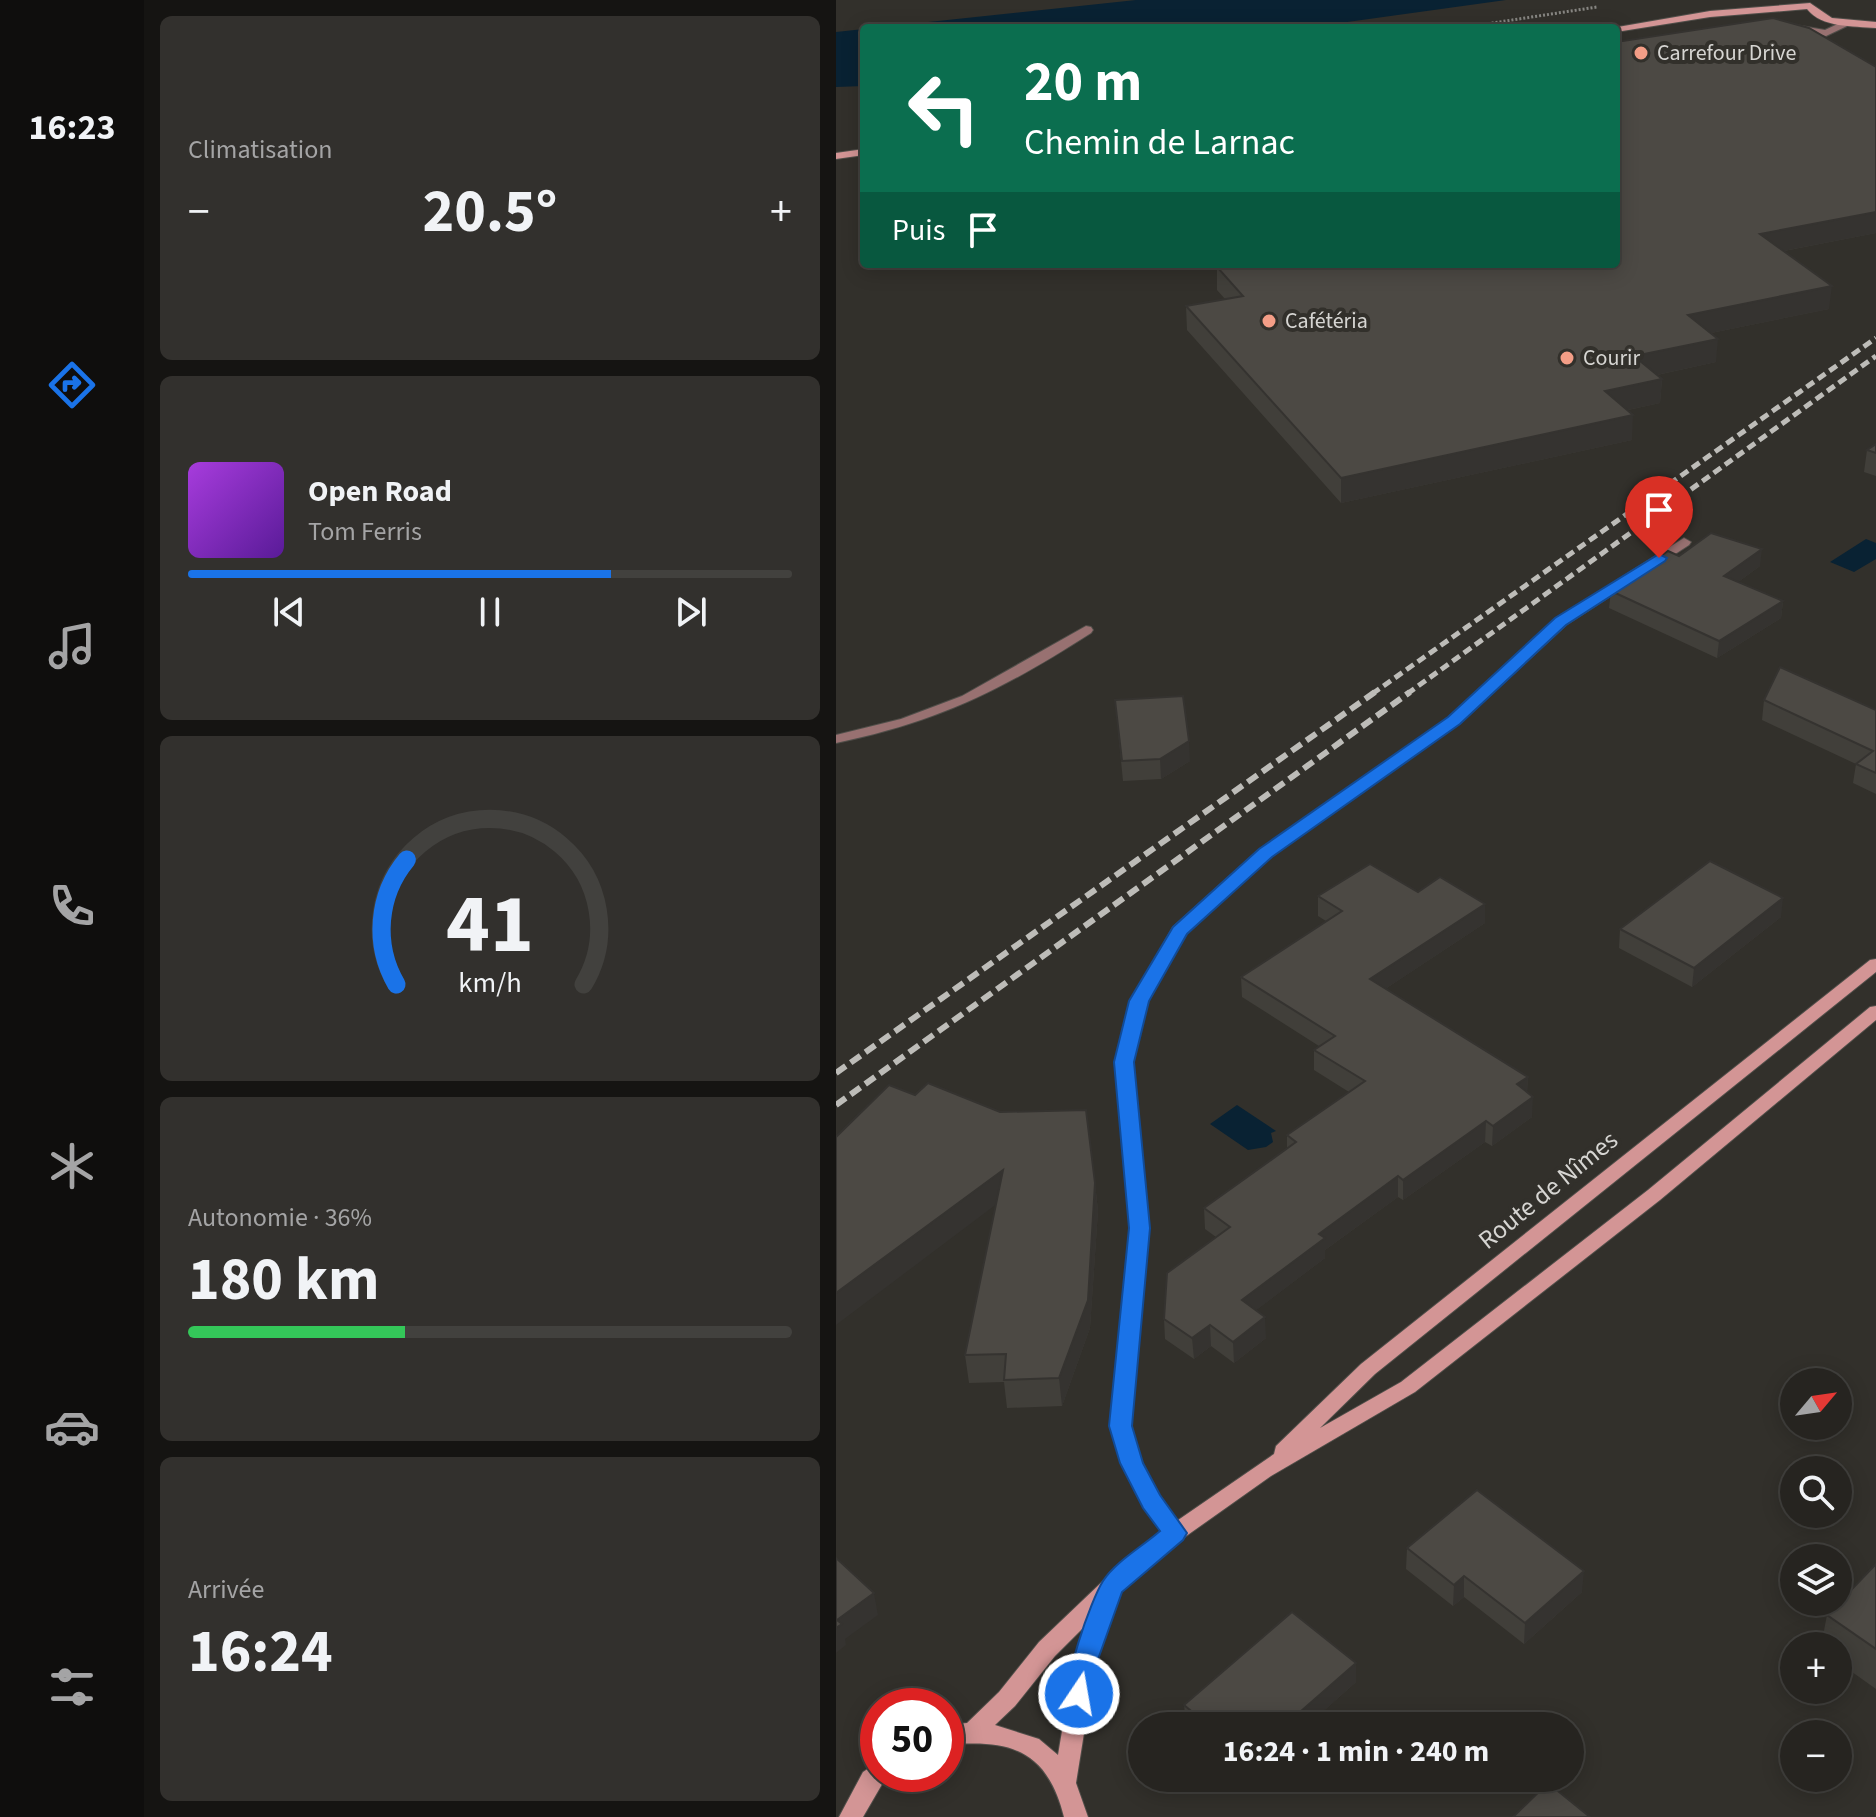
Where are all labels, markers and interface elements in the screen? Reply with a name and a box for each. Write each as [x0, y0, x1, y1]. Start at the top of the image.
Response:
place label: Carrefour Drive [1657, 37, 1796, 69]
text: 20 m [1024, 43, 1142, 122]
marker: Carrefour Drive [1632, 44, 1650, 62]
icon: left [892, 56, 996, 160]
text: 16:23 [29, 102, 115, 153]
text: Chemin de Larnac [1024, 117, 1295, 168]
text: Climatisation [188, 131, 333, 168]
text: 20.5° [423, 170, 557, 255]
text: − [188, 181, 210, 244]
text: + [770, 181, 792, 244]
icon: arrive [961, 208, 1005, 252]
text: Puis [892, 209, 945, 252]
place label: Cafétéria [1285, 305, 1368, 337]
marker: Cafétéria [1260, 312, 1278, 330]
place label: Courir [1583, 342, 1641, 374]
marker: Courir [1558, 349, 1576, 367]
icon: directions [44, 357, 100, 413]
text: Open Road [308, 470, 452, 513]
pin [1625, 476, 1693, 558]
icon: arrive [1637, 488, 1681, 532]
text: Tom Ferris [308, 513, 422, 550]
icon: previous [267, 590, 311, 634]
icon: pause [468, 590, 512, 634]
icon: next [669, 590, 713, 634]
icon: music [44, 618, 100, 674]
text: 41 [446, 865, 534, 983]
icon: phone [44, 878, 100, 934]
text: km/h [458, 963, 522, 1003]
street label: Route de Nîmes [1470, 1122, 1626, 1258]
icon: climate [44, 1138, 100, 1194]
text: Autonomie · 36% [188, 1199, 372, 1236]
text: 180 km [188, 1238, 379, 1323]
north arrow [1780, 1368, 1852, 1440]
map controls [1780, 1368, 1852, 1792]
icon: car [44, 1399, 100, 1455]
button: search [1780, 1456, 1852, 1528]
button: layers [1780, 1544, 1852, 1616]
text: Arrivée [188, 1571, 264, 1608]
text: 16:24 [188, 1610, 333, 1695]
button: + [1780, 1632, 1852, 1704]
position arrow [1037, 1652, 1121, 1736]
icon: filters [44, 1659, 100, 1715]
speed limit sign: 50 [860, 1688, 964, 1792]
button: − [1780, 1720, 1852, 1792]
text: 16:24 · 1 min · 240 m [1223, 1730, 1489, 1773]

